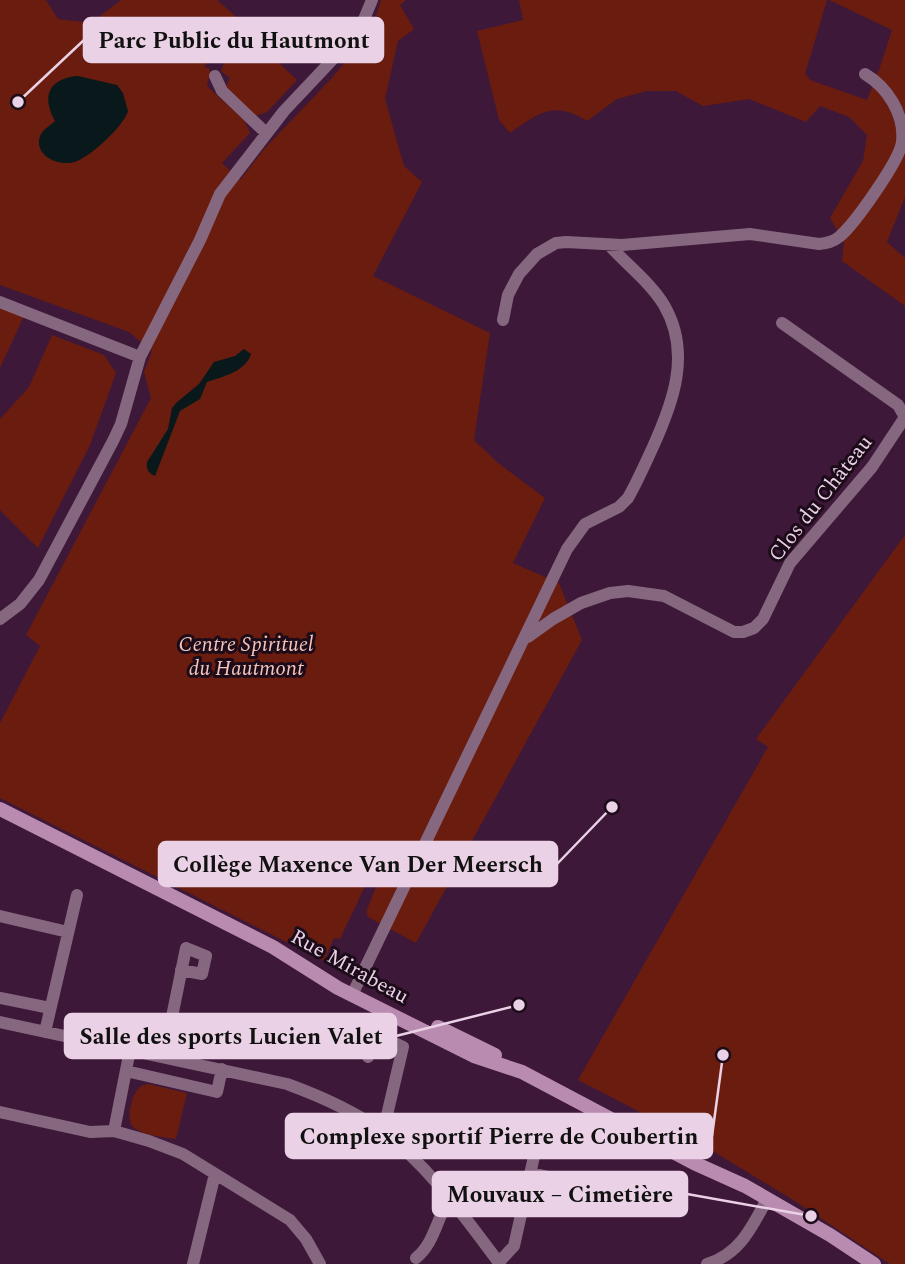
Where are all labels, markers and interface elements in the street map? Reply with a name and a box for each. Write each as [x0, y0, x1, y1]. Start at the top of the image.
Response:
callout: Parc Public du Hautmont [84, 18, 383, 62]
text: Parc Public du Hautmont [98, 24, 370, 59]
street label: Clos du Château [761, 428, 881, 569]
park label: Centre Spirituel du Hautmont [179, 629, 314, 685]
callout: Collège Maxence Van Der Meersch [159, 842, 557, 886]
text: Collège Maxence Van Der Meersch [173, 848, 543, 883]
street label: Rue Mirabeau [285, 921, 415, 1013]
callout: Salle des sports Lucien Valet [65, 1014, 396, 1058]
text: Salle des sports Lucien Valet [79, 1020, 383, 1055]
callout: Complexe sportif Pierre de Coubertin [286, 1114, 712, 1158]
text: Complexe sportif Pierre de Coubertin [300, 1120, 698, 1155]
callout: Mouvaux – Cimetière [433, 1172, 687, 1216]
text: Mouvaux – Cimetière [447, 1178, 673, 1213]

